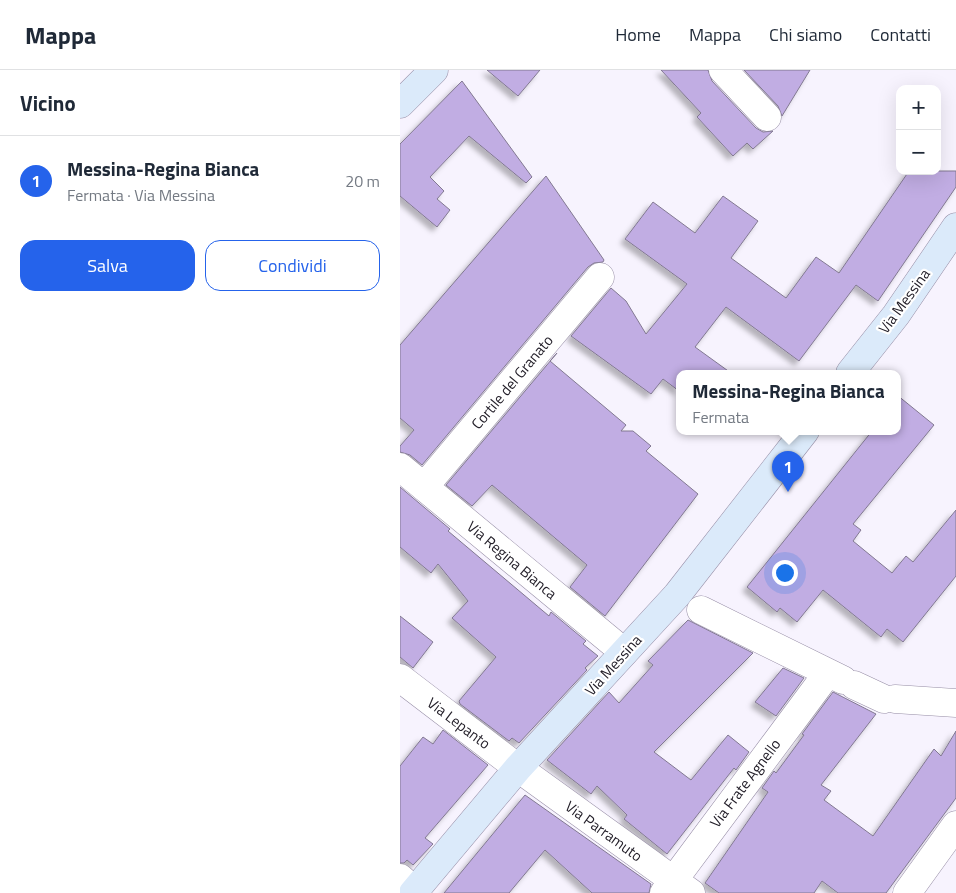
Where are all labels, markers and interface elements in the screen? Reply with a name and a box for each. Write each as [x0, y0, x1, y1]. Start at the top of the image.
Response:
text: Mappa [25, 17, 96, 53]
text: Home [615, 21, 661, 48]
text: Mappa [689, 21, 741, 48]
text: Chi siamo [769, 21, 842, 48]
text: Contatti [870, 21, 931, 48]
map controls [896, 85, 941, 175]
button: + [896, 85, 941, 130]
text: Vicino [20, 87, 76, 119]
button: − [896, 130, 941, 175]
text: Messina-Regina Bianca [67, 154, 259, 183]
text: 1 [32, 169, 40, 193]
text: 20 m [345, 169, 380, 193]
text: Fermata · Via Messina [67, 183, 215, 207]
button: Salva [20, 240, 195, 291]
button: Condividi [205, 240, 380, 291]
street label: Via Messina [872, 263, 936, 338]
street label: Cortile del Granato [466, 330, 558, 434]
popup [676, 370, 901, 435]
text: Messina-Regina Bianca [692, 376, 885, 405]
text: Fermata [692, 405, 749, 429]
pin: 1 [772, 451, 804, 492]
street label: Via Regina Bianca [462, 515, 562, 605]
your location [772, 560, 798, 586]
street label: Via Messina [579, 629, 647, 701]
street label: Via Lepanto [422, 692, 496, 755]
street label: Via Frate Agnello [704, 734, 786, 832]
street label: Via Parramuto [561, 795, 648, 867]

